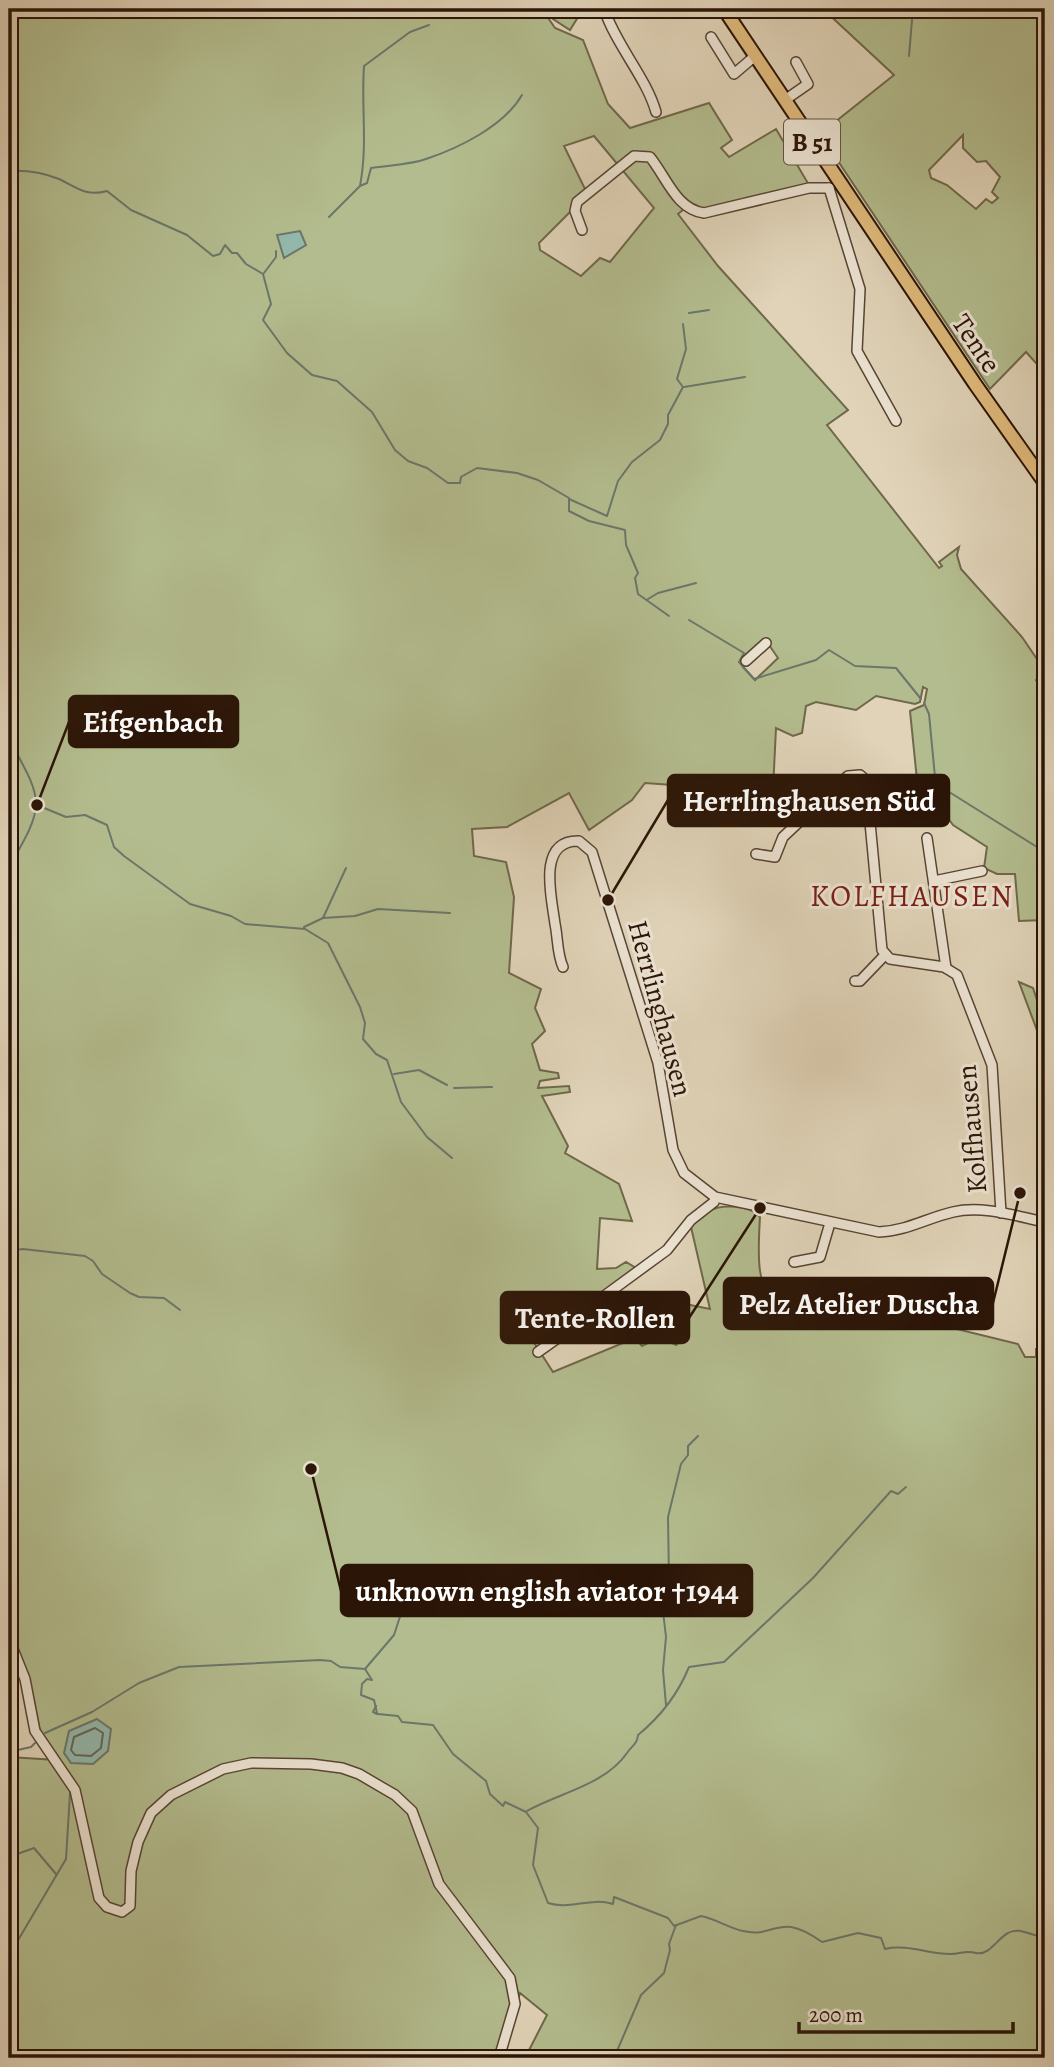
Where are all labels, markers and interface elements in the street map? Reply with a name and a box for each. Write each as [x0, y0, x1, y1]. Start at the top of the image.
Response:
road number: B 51 [784, 119, 840, 164]
street label: Tente [943, 307, 1010, 380]
callout: Eifgenbach [69, 696, 238, 747]
text: Eifgenbach [83, 702, 223, 742]
callout: Herrlinghausen Süd [668, 775, 949, 826]
text: Herrlinghausen Süd [683, 781, 936, 821]
district label: KOLFHAUSEN [810, 876, 1014, 916]
street label: Herrlinghausen [618, 916, 702, 1101]
street label: Kolfhausen [947, 1063, 997, 1195]
callout: Pelz Atelier Duscha [724, 1278, 993, 1329]
text: Pelz Atelier Duscha [739, 1284, 980, 1324]
callout: Tente-Rollen [501, 1292, 689, 1343]
text: Tente-Rollen [515, 1298, 675, 1338]
callout: unknown english aviator †1944 [341, 1565, 752, 1616]
text: unknown english aviator †1944 [355, 1571, 739, 1611]
scale bar [799, 1990, 1012, 2034]
text: 200 m [809, 2001, 863, 2029]

